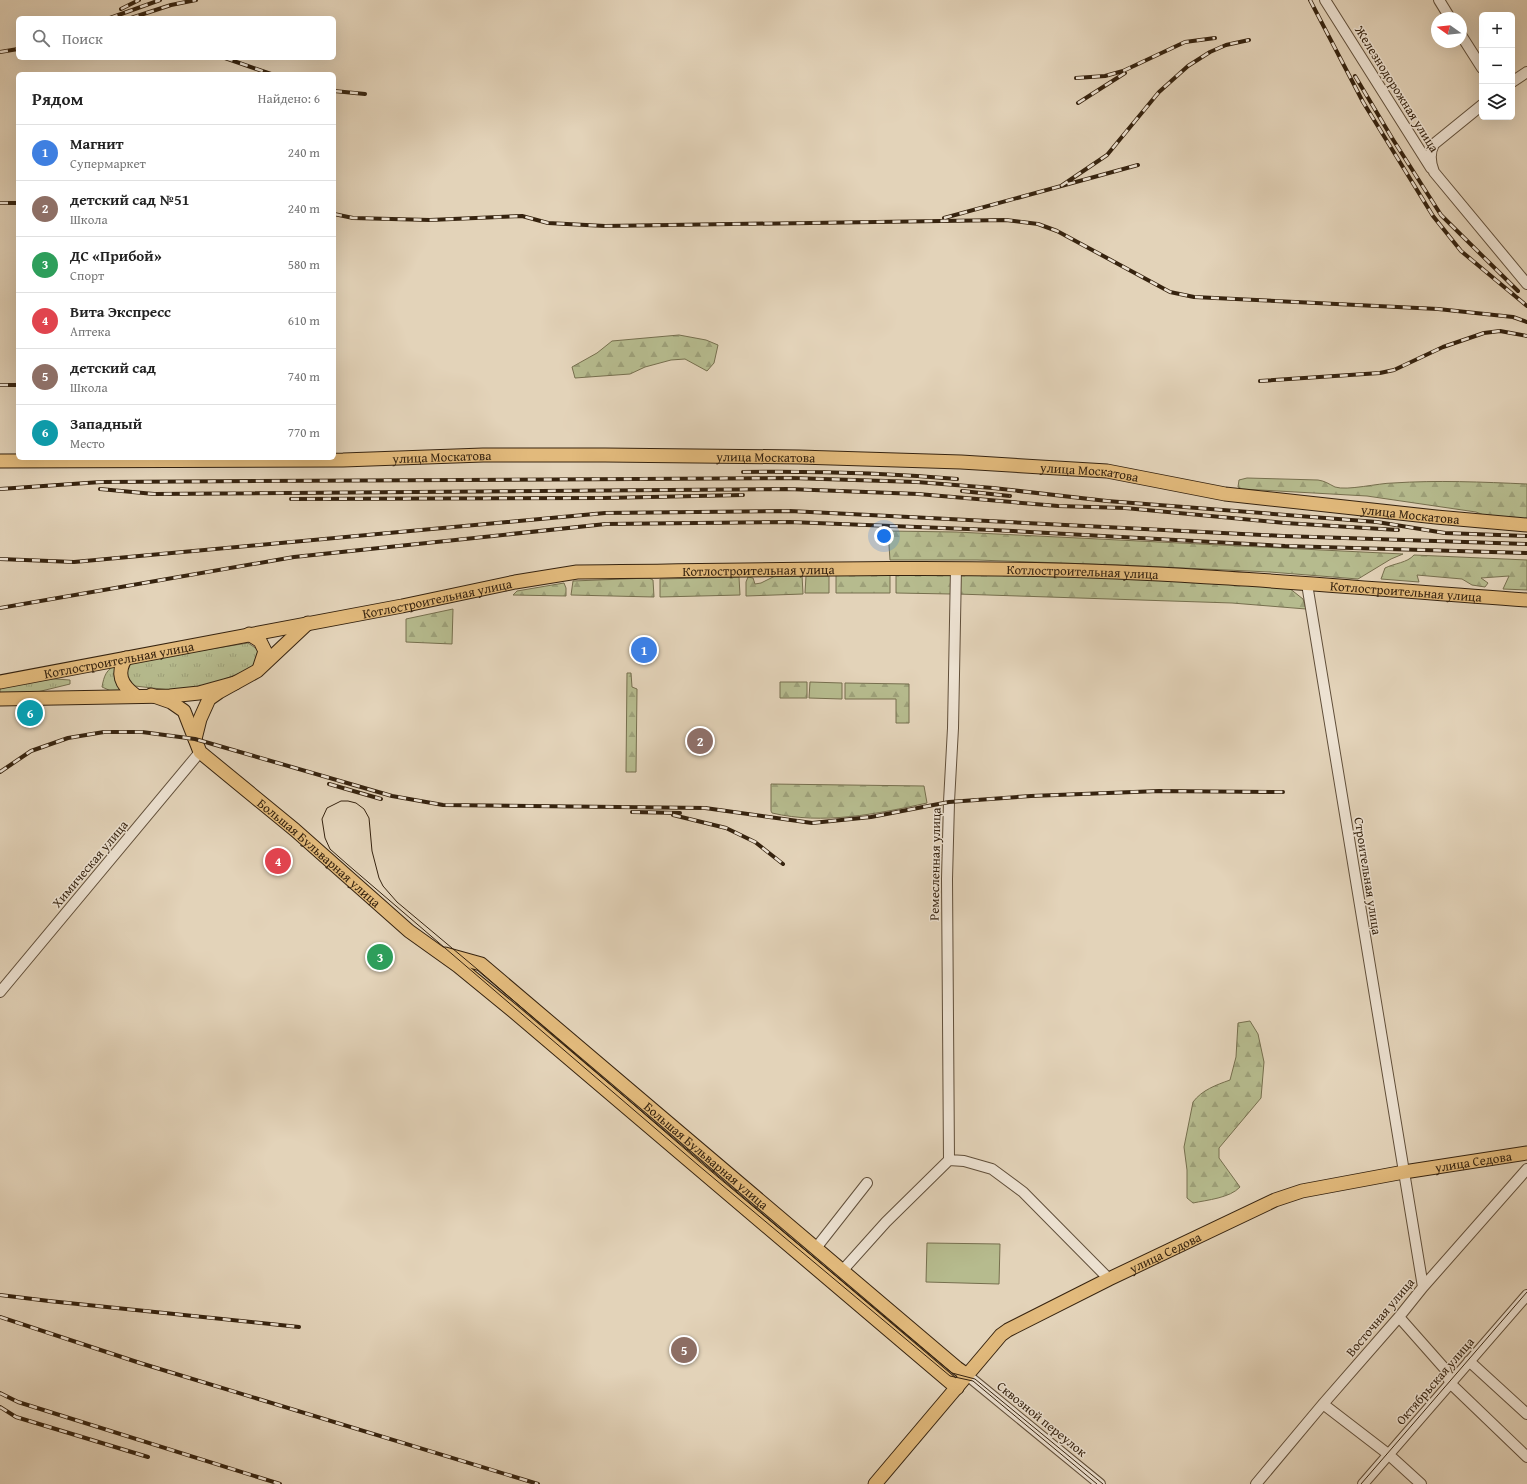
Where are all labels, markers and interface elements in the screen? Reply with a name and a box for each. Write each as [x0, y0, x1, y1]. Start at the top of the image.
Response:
north arrow [1431, 12, 1467, 48]
map controls [1479, 12, 1515, 120]
button: + [1479, 12, 1515, 48]
search box [16, 16, 336, 60]
street label: Железнодорожная улица [1350, 21, 1444, 157]
icon: search [30, 27, 52, 49]
text: Поиск [62, 28, 103, 49]
button: − [1479, 48, 1515, 84]
button: layers [1479, 84, 1515, 120]
text: Рядом [32, 86, 83, 111]
text: Найдено: 6 [258, 89, 320, 108]
text: Магнит [70, 133, 124, 154]
text: 1 [42, 143, 48, 162]
text: 240 m [288, 143, 320, 162]
text: Супермаркет [70, 154, 146, 173]
text: детский сад №51 [70, 189, 190, 210]
text: 2 [42, 199, 48, 218]
text: 240 m [288, 199, 320, 218]
text: Школа [70, 210, 108, 229]
text: ДC «Прибой» [70, 245, 162, 266]
text: 3 [42, 255, 48, 274]
text: 580 m [288, 255, 320, 274]
text: Спорт [70, 266, 104, 285]
text: Вита Экспресс [70, 301, 171, 322]
text: 4 [42, 311, 48, 330]
text: 610 m [288, 311, 320, 330]
text: Аптека [70, 322, 111, 341]
text: детский сад [70, 357, 156, 378]
text: 5 [42, 367, 48, 386]
text: 740 m [288, 367, 320, 386]
text: Школа [70, 378, 108, 397]
text: Западный [70, 413, 142, 434]
text: 6 [42, 423, 48, 442]
text: 770 m [288, 423, 320, 442]
text: Место [70, 434, 105, 453]
street label: улица Москатова [391, 445, 492, 468]
street label: улица Москатова [715, 447, 817, 467]
street label: улица Москатова [1039, 457, 1141, 487]
street label: улица Москатова [1359, 499, 1461, 529]
your location [874, 526, 894, 546]
street label: Котлостроительная улица [682, 559, 836, 580]
street label: Котлостроительная улица [1006, 560, 1160, 584]
street label: Котлостроительная улица [361, 573, 514, 623]
street label: Котлостроительная улица [1329, 576, 1483, 606]
pin: 1 [631, 635, 657, 665]
street label: Котлостроительная улица [42, 636, 196, 683]
pin: 6 [17, 698, 43, 728]
pin: 2 [687, 726, 713, 756]
street label: Большая Бульварная улица [253, 794, 386, 912]
street label: Ремесленная улица [925, 806, 946, 921]
street label: Химическая улица [48, 815, 133, 912]
street label: Строительная улица [1349, 816, 1387, 937]
pin: 4 [265, 846, 291, 876]
pin: 3 [367, 942, 393, 972]
street label: Большая Бульварная улица [640, 1097, 773, 1214]
street label: улица Седова [1433, 1146, 1514, 1177]
street label: улица Седова [1125, 1227, 1205, 1278]
street label: Восточная улица [1341, 1273, 1419, 1361]
street label: Октябрьская улица [1392, 1332, 1479, 1429]
pin: 5 [671, 1335, 697, 1365]
street label: Сквозной переулок [993, 1377, 1091, 1461]

